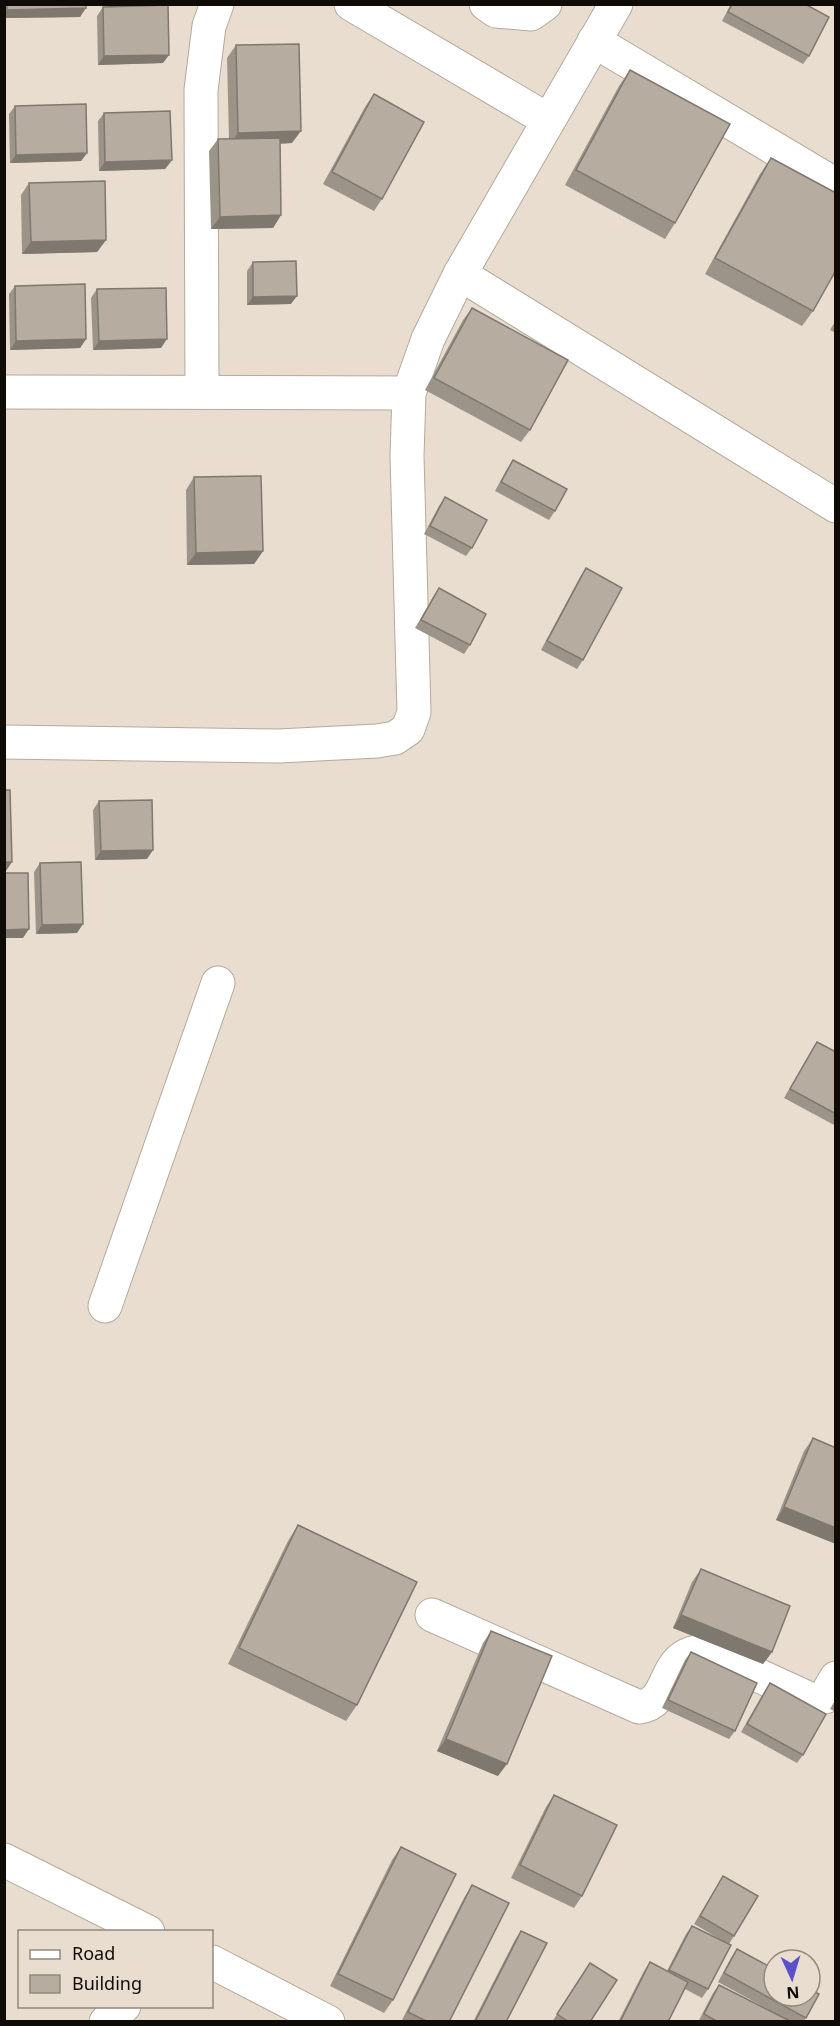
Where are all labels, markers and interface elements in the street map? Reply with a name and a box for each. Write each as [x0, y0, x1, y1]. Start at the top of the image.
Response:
legend [18, 1930, 213, 2008]
text: Road [72, 1941, 115, 1965]
north arrow [762, 1948, 822, 2008]
text: Building [72, 1971, 142, 1995]
text: N [786, 1982, 800, 2004]

